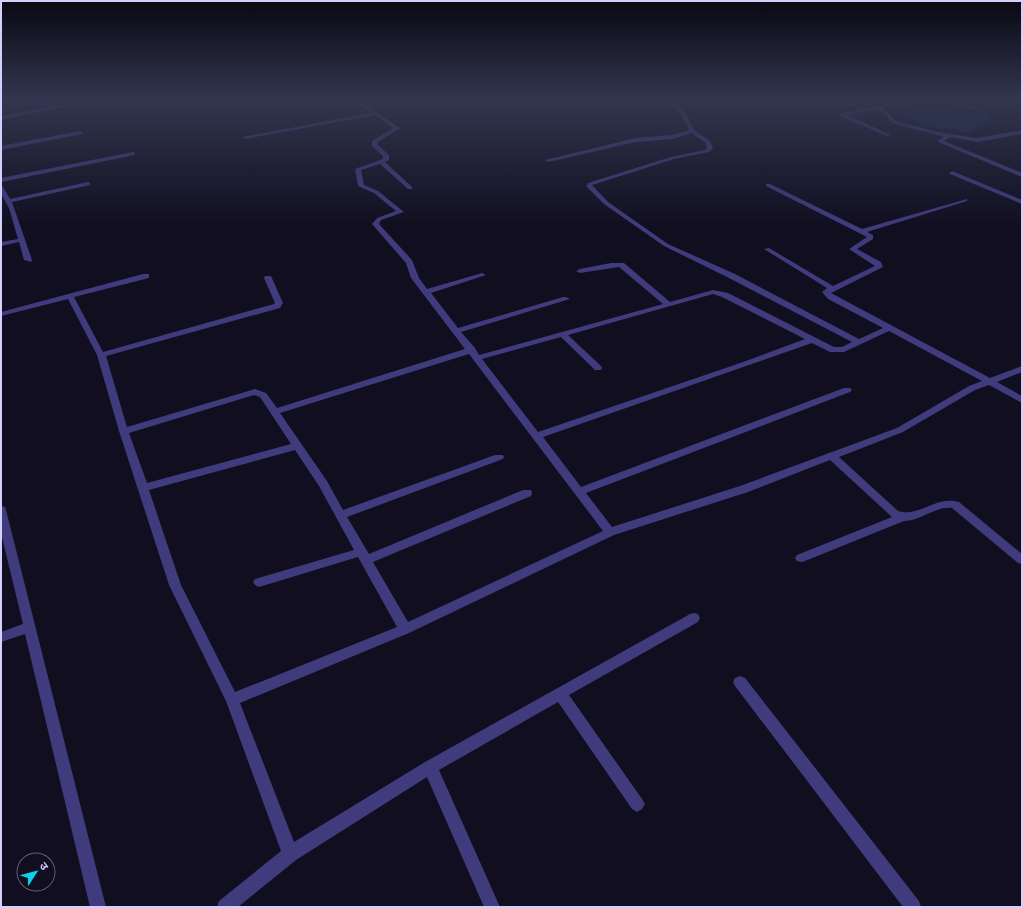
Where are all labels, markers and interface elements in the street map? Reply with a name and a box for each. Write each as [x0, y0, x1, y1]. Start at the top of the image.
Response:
north arrow [16, 852, 56, 892]
text: उ [36, 859, 52, 874]

